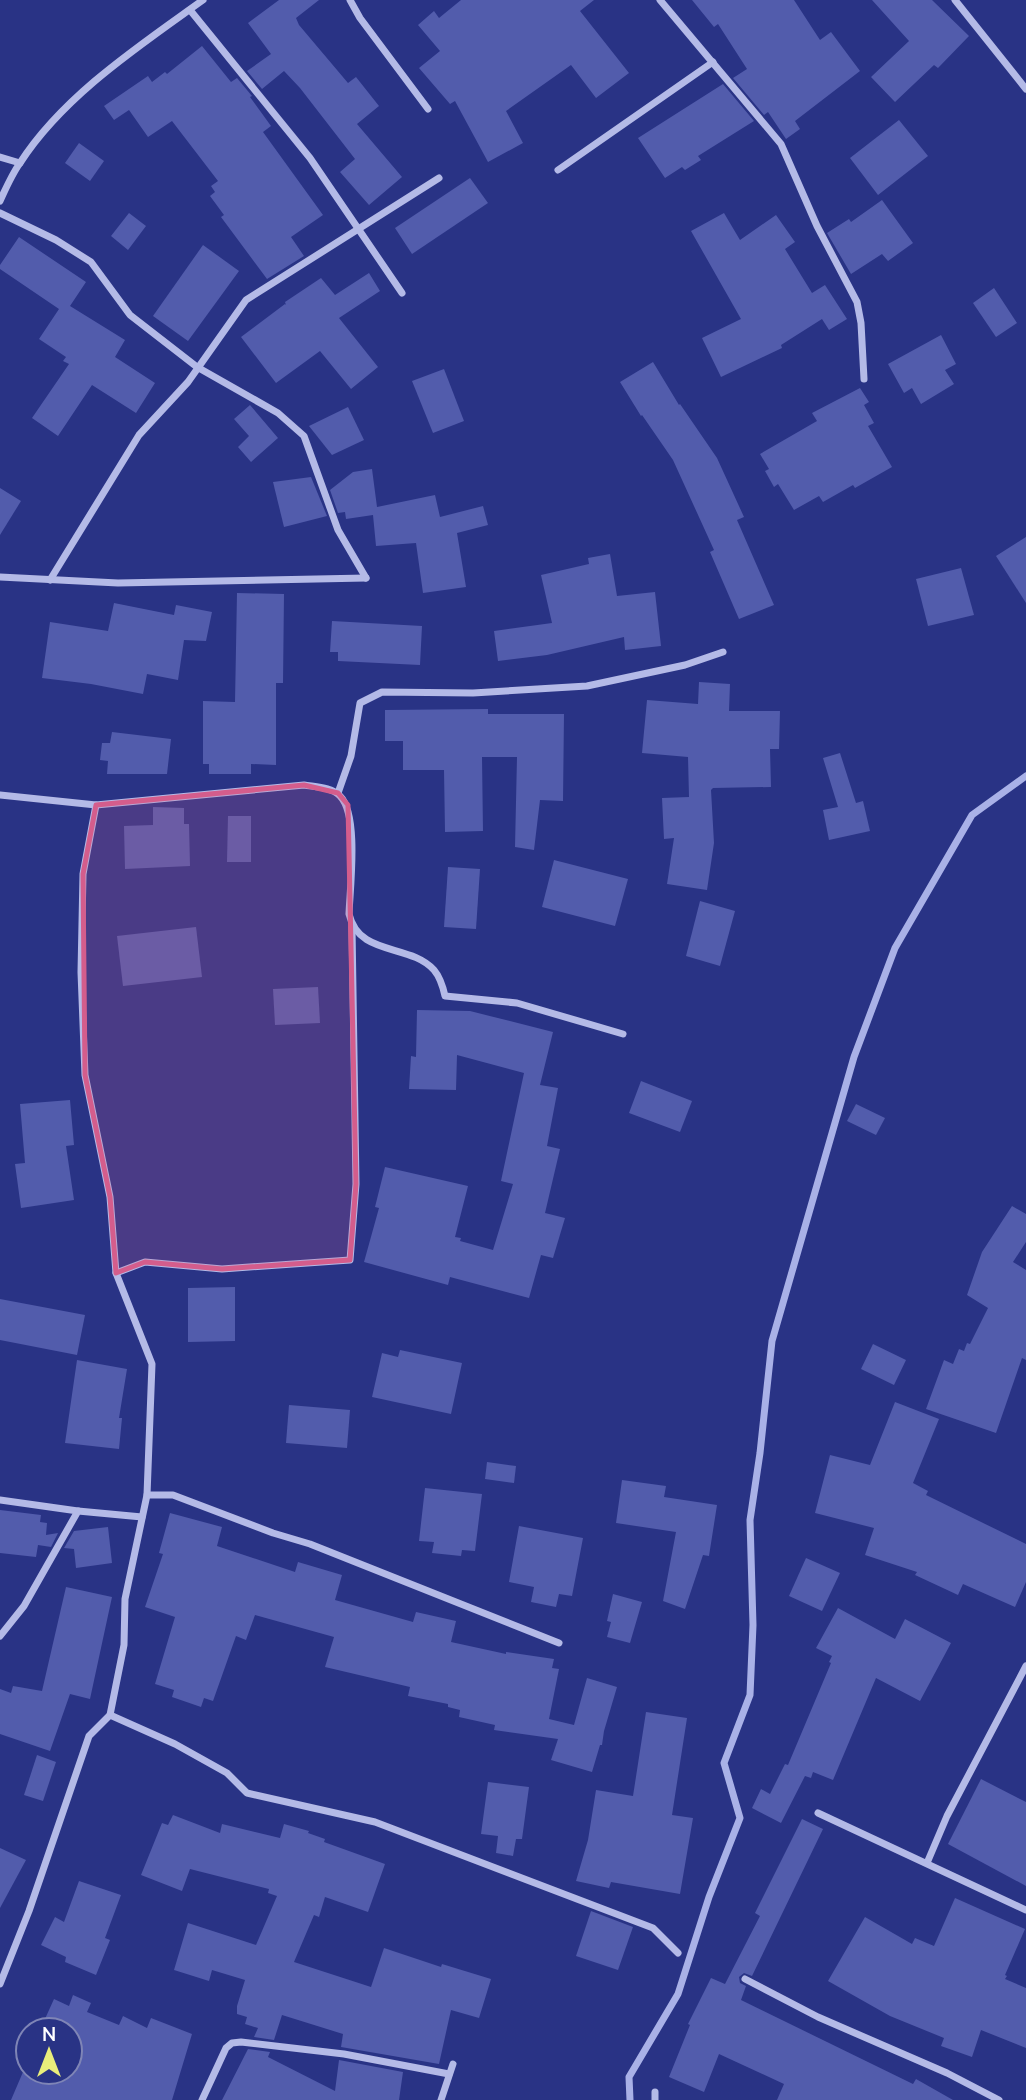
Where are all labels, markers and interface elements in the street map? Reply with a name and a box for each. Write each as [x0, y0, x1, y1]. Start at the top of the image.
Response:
north arrow [14, 2016, 84, 2086]
text: N [42, 2022, 56, 2048]

